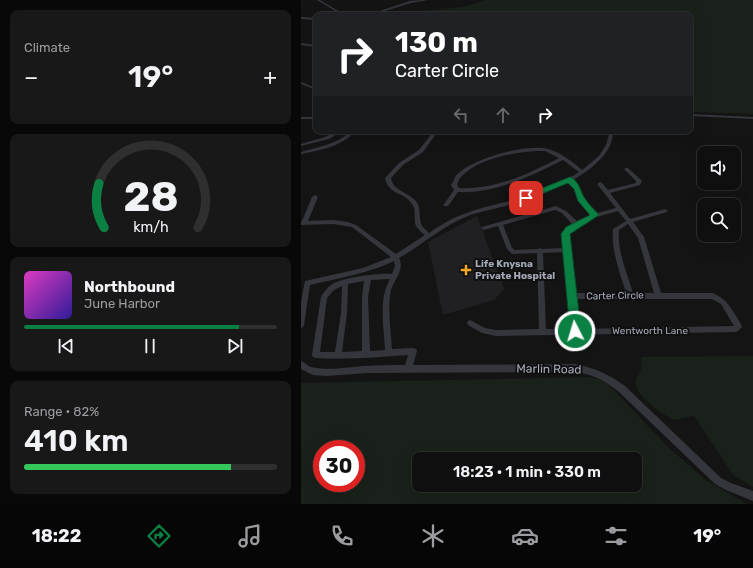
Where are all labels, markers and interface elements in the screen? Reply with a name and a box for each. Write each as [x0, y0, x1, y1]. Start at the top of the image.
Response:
text: 130 m [395, 26, 478, 59]
icon: right [329, 28, 381, 80]
text: Climate [24, 40, 70, 55]
text: 19° [128, 59, 173, 95]
text: Carter Circle [395, 60, 499, 82]
text: − [24, 64, 38, 91]
text: + [263, 64, 277, 91]
icon: left [450, 104, 472, 126]
icon: ahead [492, 104, 514, 126]
icon: right [534, 104, 556, 126]
map controls [697, 146, 741, 242]
button: sound [697, 146, 741, 190]
text: 28 [123, 172, 178, 221]
pin [509, 181, 543, 215]
icon: arrive [515, 187, 537, 209]
button: search [697, 198, 741, 242]
text: km/h [133, 219, 168, 236]
place label: Life Knysna Private Hospital [475, 258, 555, 282]
marker: Life Knysna Private Hospital [460, 264, 472, 276]
text: Northbound [84, 278, 175, 296]
street label: Carter Circle [586, 289, 644, 303]
text: June Harbor [84, 296, 160, 311]
position arrow [554, 310, 596, 352]
street label: Wentworth Lane [612, 325, 688, 337]
icon: previous [55, 335, 77, 357]
icon: pause [139, 335, 161, 357]
icon: next [224, 335, 246, 357]
street label: Marlin Road [516, 361, 582, 377]
text: Range · 82% [24, 404, 99, 419]
text: 410 km [24, 423, 129, 459]
speed limit sign: 30 [313, 440, 365, 492]
text: 18:23 · 1 min · 330 m [453, 463, 601, 481]
icon: directions [145, 522, 173, 550]
icon: music [236, 522, 264, 550]
icon: phone [328, 522, 356, 550]
icon: climate [419, 522, 447, 550]
icon: car [511, 522, 539, 550]
icon: filters [602, 522, 630, 550]
text: 18:22 [32, 525, 82, 547]
text: 19° [693, 525, 721, 547]

